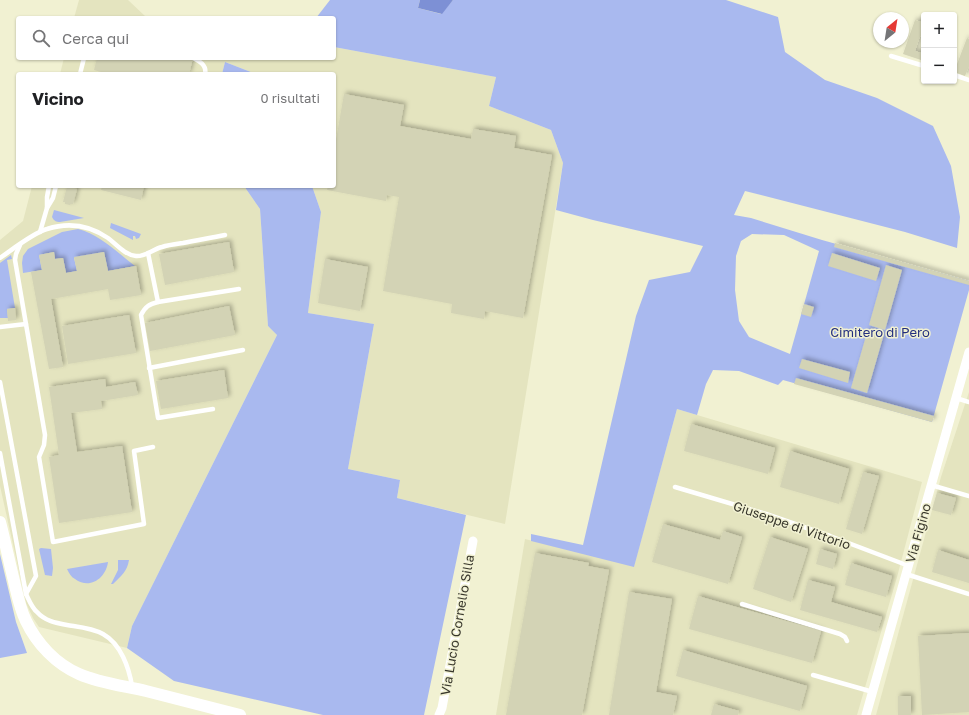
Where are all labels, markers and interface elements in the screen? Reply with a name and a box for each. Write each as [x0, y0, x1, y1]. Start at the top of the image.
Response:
north arrow [873, 12, 909, 48]
map controls [921, 12, 957, 84]
button: + [921, 12, 957, 48]
search box [16, 16, 336, 60]
icon: search [30, 27, 52, 49]
text: Cerca qui [62, 29, 129, 47]
button: − [921, 48, 957, 84]
text: Vicino [32, 88, 84, 109]
text: 0 risultati [260, 90, 320, 106]
park label: Cimitero di Pero [830, 324, 930, 340]
street label: Giuseppe di Vittorio [731, 497, 853, 553]
street label: Via Figino [902, 501, 934, 565]
street label: Via Lucio Cornelio Silla [437, 553, 477, 697]

